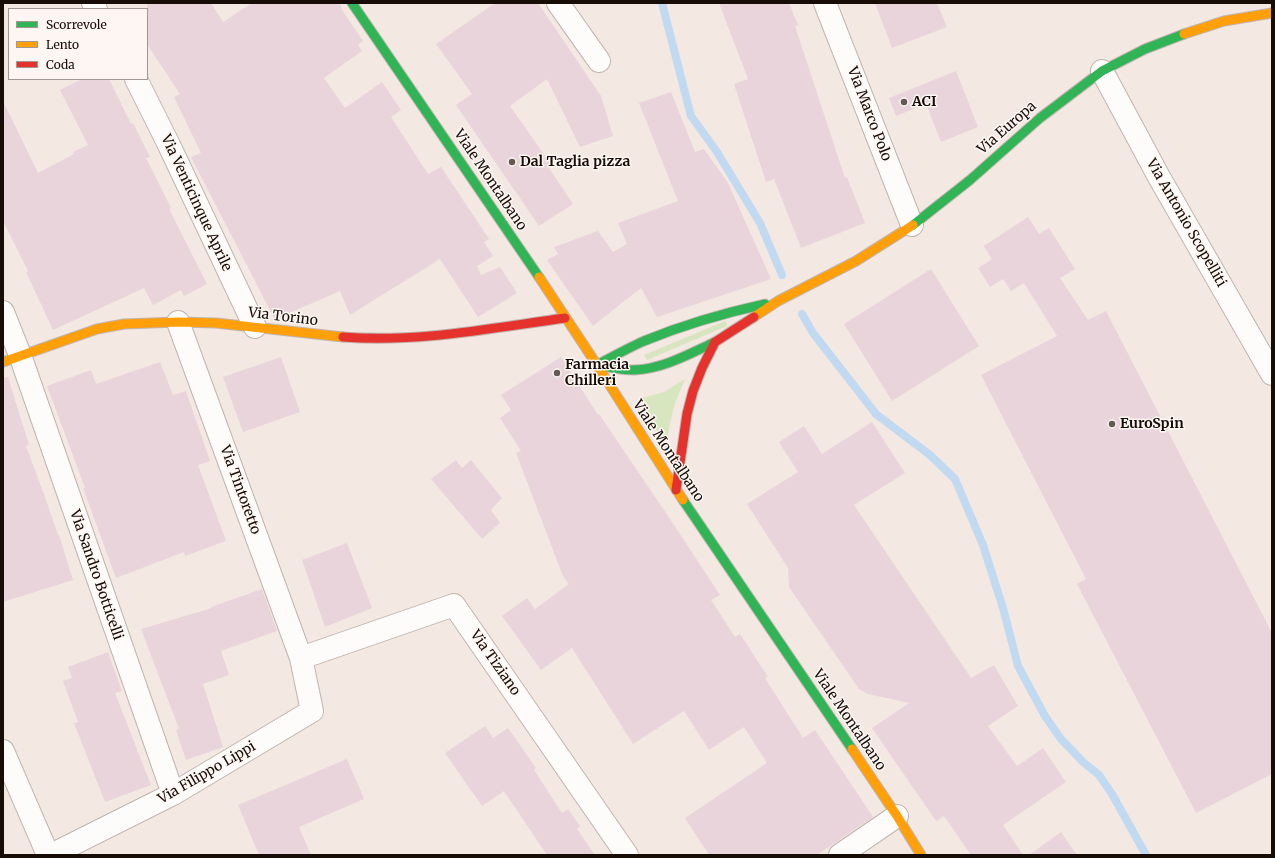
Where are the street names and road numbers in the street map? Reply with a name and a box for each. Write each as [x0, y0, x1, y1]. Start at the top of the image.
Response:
street label: Via Marco Polo [843, 65, 895, 163]
street label: Via Europa [974, 98, 1040, 158]
street label: Viale Montalbano [450, 126, 530, 234]
street label: Via Venticinque Aprile [157, 132, 235, 274]
street label: Via Antonio Scopelliti [1142, 156, 1230, 290]
street label: Via Torino [247, 304, 319, 330]
street label: Viale Montalbano [629, 397, 707, 505]
street label: Via Tintoretto [216, 443, 264, 537]
street label: Via Sandro Botticelli [66, 508, 126, 642]
street label: Via Tiziano [466, 627, 524, 699]
street label: Viale Montalbano [809, 666, 889, 774]
street label: Via Filippo Lippi [155, 738, 259, 808]

